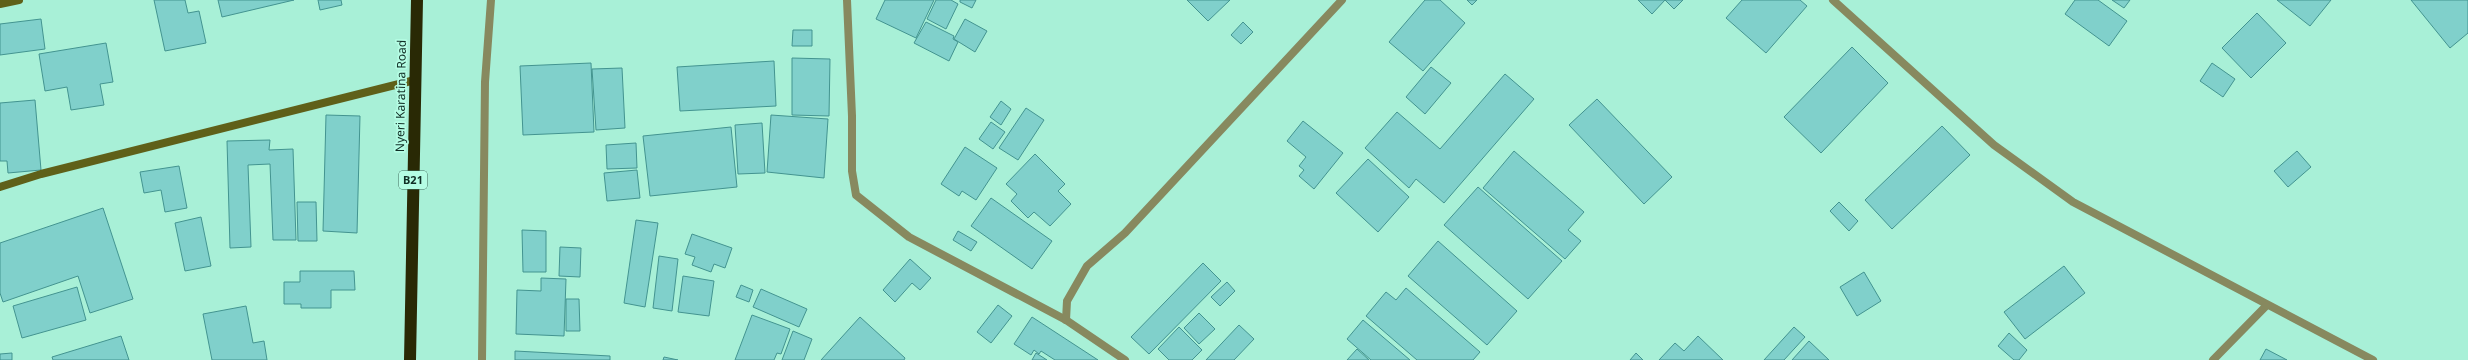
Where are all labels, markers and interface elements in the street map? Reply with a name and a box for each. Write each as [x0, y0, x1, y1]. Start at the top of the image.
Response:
street label: Nyeri Karatina Road [391, 40, 410, 152]
road number: B21 [399, 171, 427, 189]

